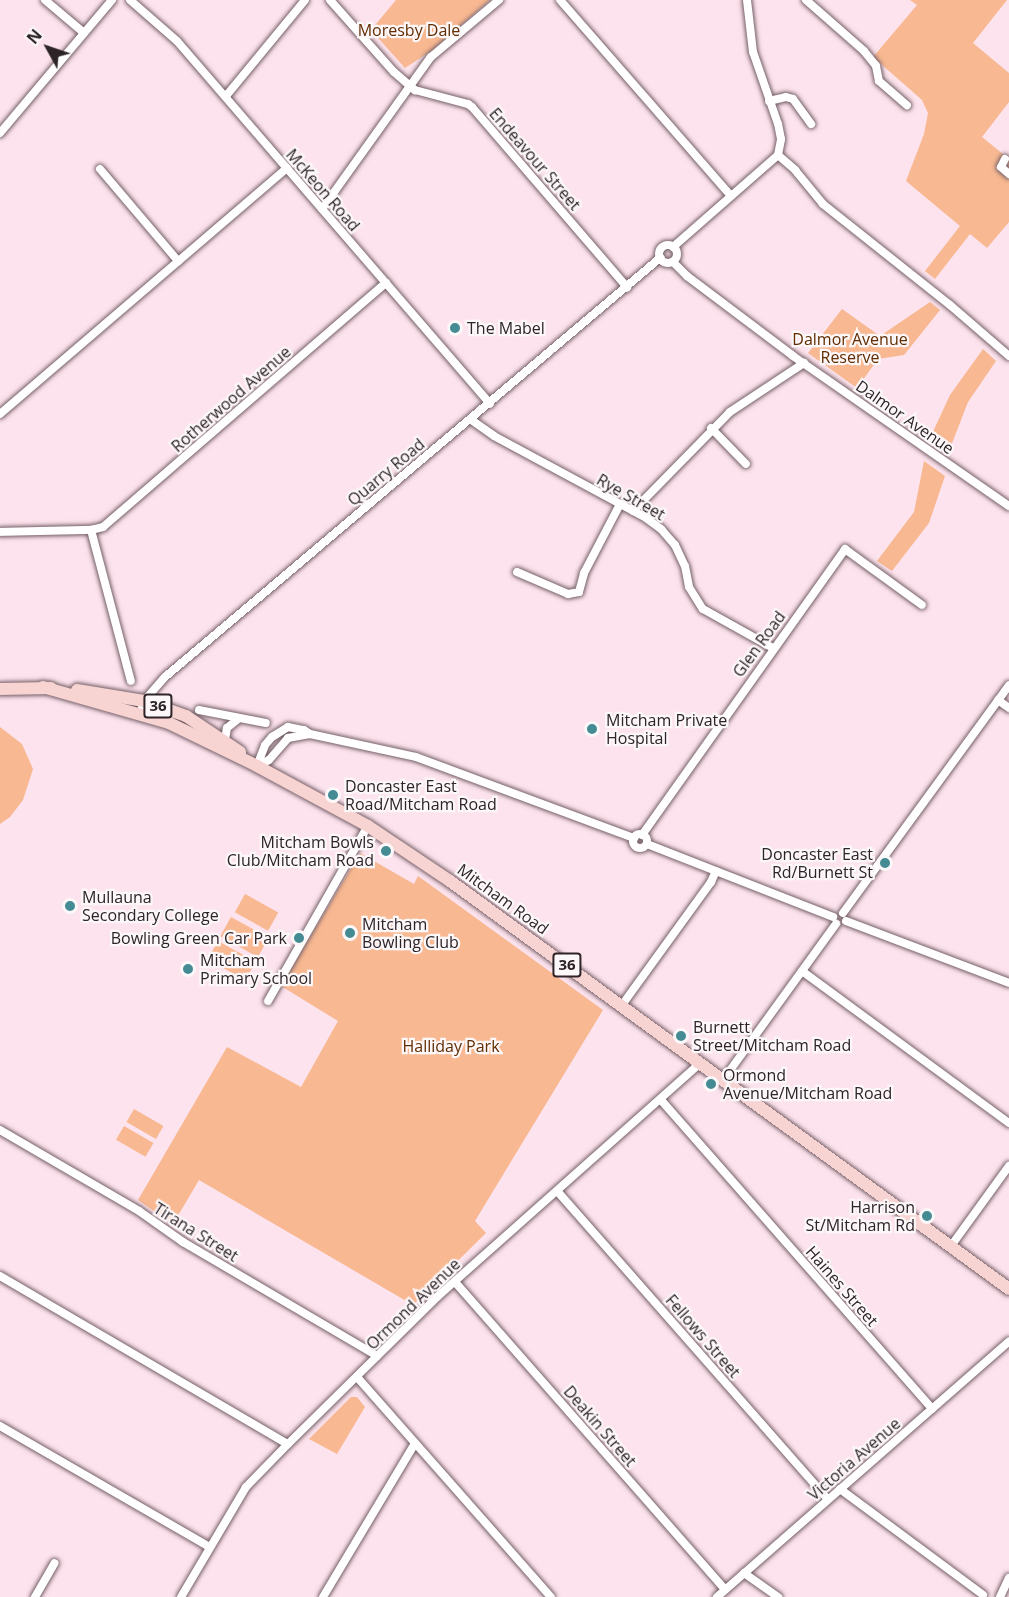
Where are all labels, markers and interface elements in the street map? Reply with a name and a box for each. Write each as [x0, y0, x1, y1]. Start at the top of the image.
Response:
north arrow [18, 18, 78, 78]
park label: Moresby Dale [358, 20, 460, 40]
text: N [22, 24, 47, 48]
street label: Endeavour Street [485, 104, 585, 214]
street label: McKeon Road [282, 145, 364, 235]
place label: The Mabel [467, 318, 545, 338]
marker: The Mabel [448, 321, 462, 335]
park label: Dalmor Avenue Reserve [792, 329, 908, 367]
street label: Rotherwood Avenue [167, 342, 295, 456]
street label: Dalmor Avenue [852, 376, 958, 458]
street label: Quarry Road [344, 434, 428, 510]
street label: Rye Street [593, 470, 669, 524]
street label: Glen Road [729, 607, 789, 681]
road number: 36 [143, 694, 173, 718]
place label: Mitcham Private Hospital [606, 710, 727, 748]
marker: Mitcham Private Hospital [583, 720, 601, 738]
place label: Doncaster East Road/Mitcham Road [345, 776, 497, 814]
marker: Doncaster East Road/Mitcham Road [326, 788, 340, 802]
place label: Mitcham Bowls Club/Mitcham Road [227, 832, 374, 870]
marker: Mitcham Bowls Club/Mitcham Road [379, 844, 393, 858]
place label: Doncaster East Rd/Burnett St [761, 844, 873, 882]
marker: Doncaster East Rd/Burnett St [878, 856, 892, 870]
street label: Mitcham Road [454, 860, 552, 938]
place label: Mullauna Secondary College [82, 887, 219, 925]
marker: Mullauna Secondary College [63, 899, 77, 913]
place label: Mitcham Bowling Club [362, 914, 459, 952]
marker: Mitcham Bowling Club [343, 926, 357, 940]
place label: Bowling Green Car Park [111, 928, 287, 948]
marker: Bowling Green Car Park [292, 931, 306, 945]
place label: Mitcham Primary School [200, 950, 312, 988]
road number: 36 [552, 953, 582, 977]
marker: Mitcham Primary School [181, 962, 195, 976]
place label: Burnett Street/Mitcham Road [693, 1017, 851, 1055]
marker: Burnett Street/Mitcham Road [674, 1029, 688, 1043]
park label: Halliday Park [402, 1036, 500, 1056]
place label: Ormond Avenue/Mitcham Road [723, 1065, 892, 1103]
marker: Ormond Avenue/Mitcham Road [704, 1077, 718, 1091]
place label: Harrison St/Mitcham Rd [806, 1197, 915, 1235]
street label: Tirana Street [150, 1198, 242, 1266]
marker: Harrison St/Mitcham Rd [920, 1209, 934, 1223]
street label: Haines Street [802, 1242, 882, 1330]
street label: Ormond Avenue [362, 1254, 464, 1354]
street label: Fellows Street [662, 1291, 744, 1381]
street label: Deakin Street [560, 1382, 640, 1470]
street label: Victoria Avenue [804, 1414, 904, 1504]

